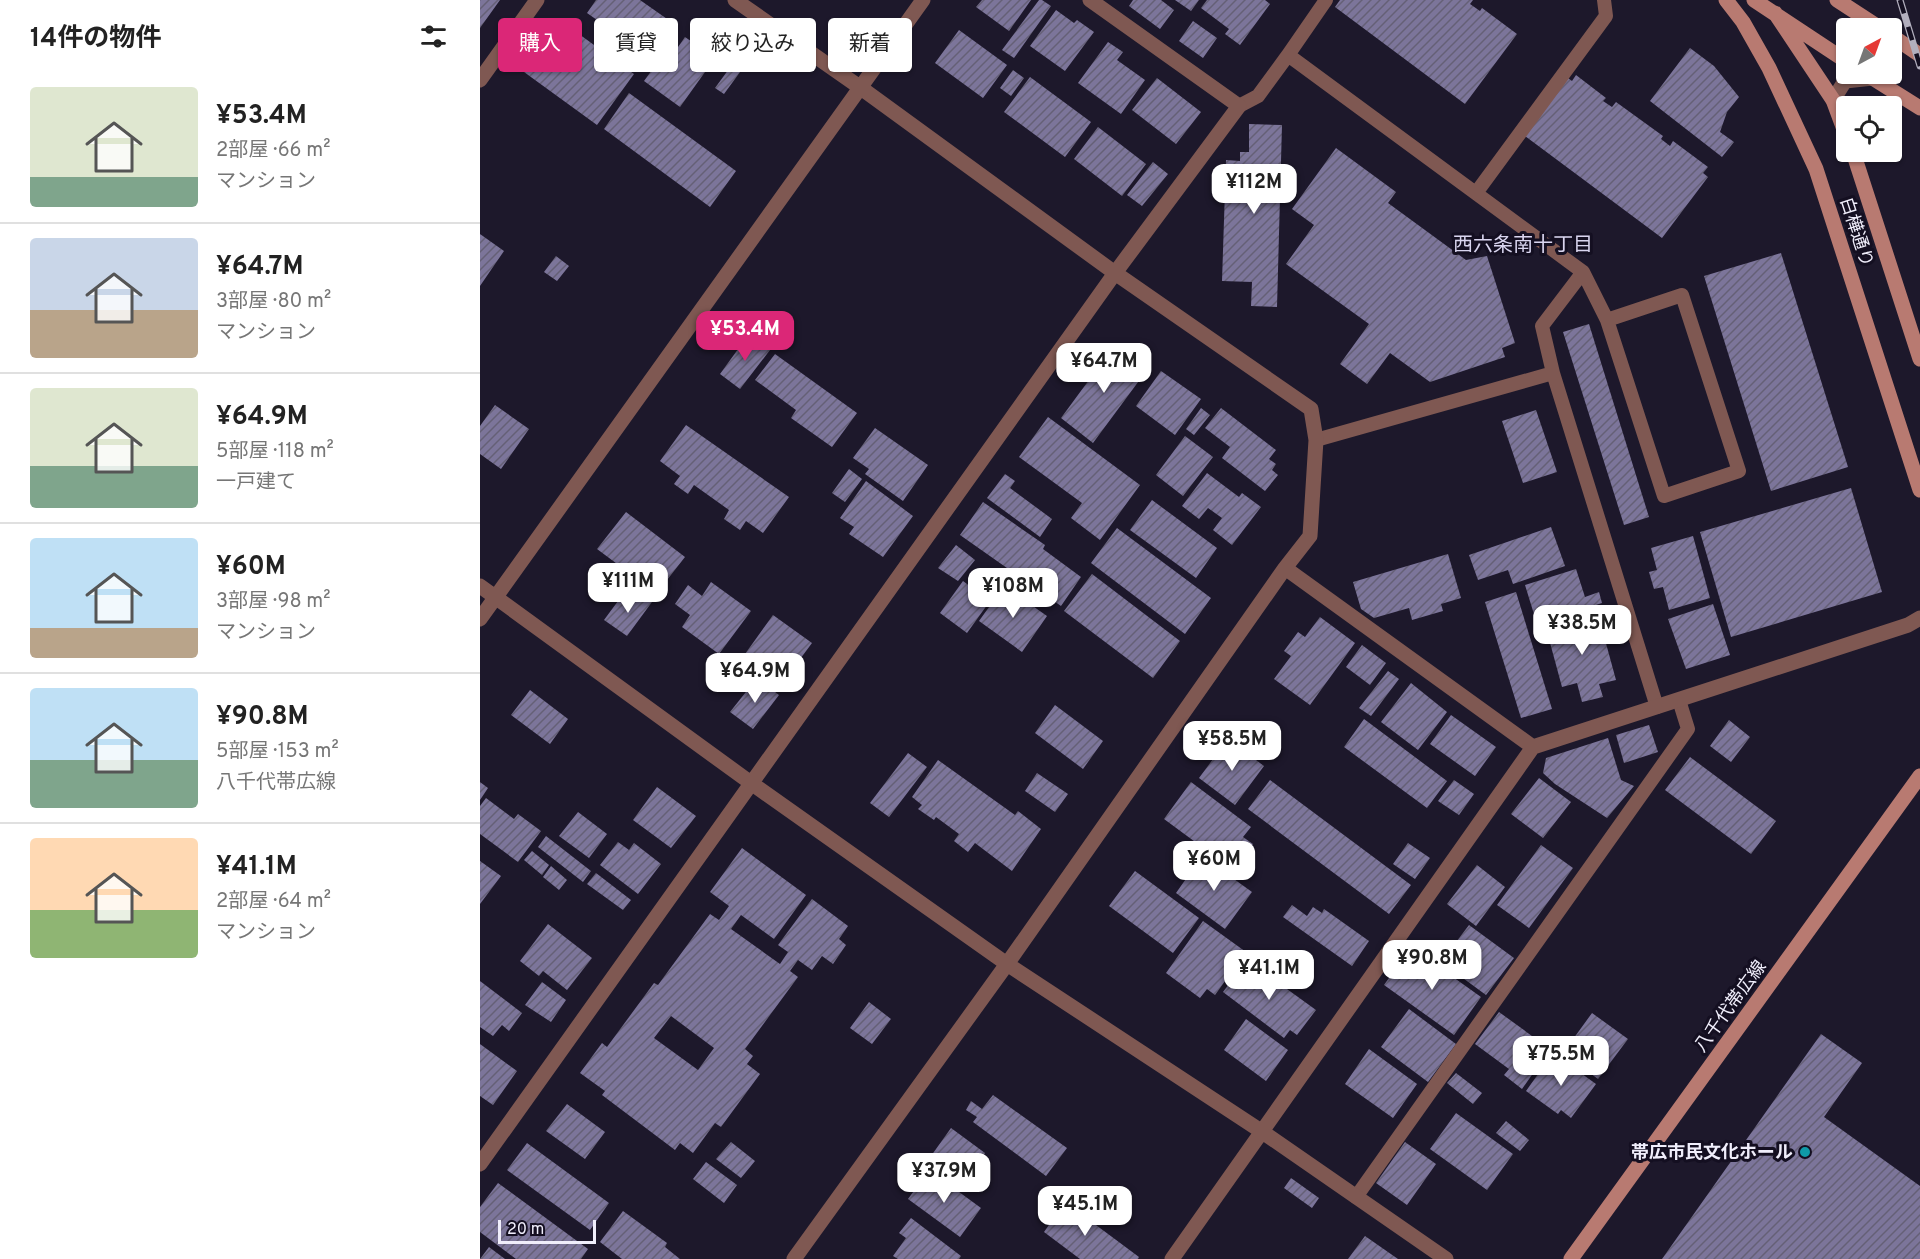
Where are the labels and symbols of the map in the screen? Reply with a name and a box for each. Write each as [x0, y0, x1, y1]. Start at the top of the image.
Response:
north arrow [1836, 18, 1902, 84]
pin: ¥112M [1212, 164, 1296, 215]
street label: 白樺通り [1834, 195, 1878, 270]
district label: 西六条南十丁目 [1453, 233, 1593, 259]
pin: ¥53.4M [696, 311, 794, 362]
pin: ¥64.7M [1055, 343, 1153, 394]
pin: ¥111M [586, 563, 670, 614]
pin: ¥108M [971, 568, 1055, 619]
pin: ¥38.5M [1533, 605, 1631, 656]
pin: ¥64.9M [706, 653, 804, 704]
pin: ¥58.5M [1183, 721, 1281, 772]
pin: ¥60M [1178, 841, 1250, 892]
pin: ¥90.8M [1383, 940, 1481, 991]
pin: ¥41.1M [1220, 950, 1318, 1001]
street label: 八千代帯広線 [1690, 956, 1772, 1057]
pin: ¥75.5M [1512, 1036, 1610, 1087]
place label: 帯広市民文化ホール [1631, 1142, 1793, 1165]
marker: 帯広市民文化ホール [1798, 1145, 1812, 1159]
pin: ¥37.9M [895, 1153, 993, 1204]
pin: ¥45.1M [1036, 1186, 1134, 1237]
scale bar [498, 1217, 596, 1244]

